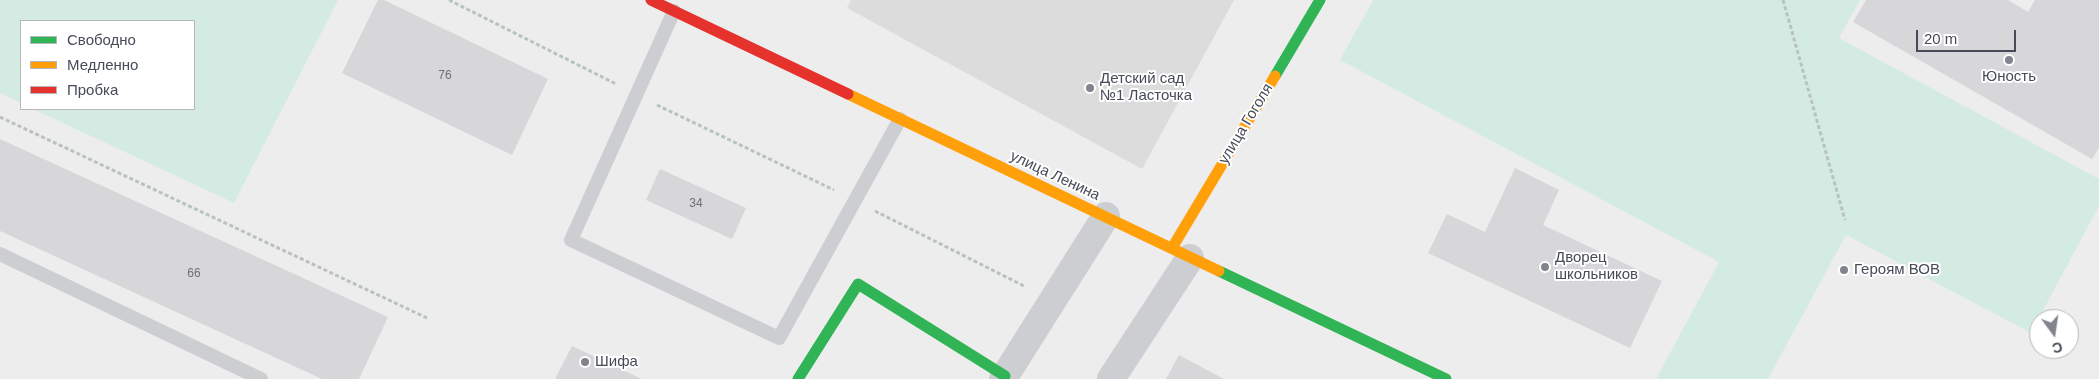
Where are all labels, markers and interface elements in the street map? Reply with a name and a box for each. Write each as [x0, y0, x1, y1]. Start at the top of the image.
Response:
legend [20, 20, 195, 110]
scale bar [1919, 20, 2019, 52]
text: 20 m [1924, 30, 1957, 47]
text: Свободно [67, 31, 136, 48]
marker: Юность [2003, 54, 2015, 66]
text: Медленно [67, 56, 138, 73]
place label: Юность [1982, 68, 2036, 86]
house number: 76 [438, 69, 452, 83]
place label: Детский сад №1 Ласточка [1100, 70, 1192, 105]
street label: улица Гоголя [1215, 80, 1277, 168]
text: Пробка [67, 81, 118, 98]
marker: Детский сад №1 Ласточка [1084, 82, 1096, 94]
street label: улица Ленина [1007, 147, 1103, 205]
house number: 34 [689, 197, 703, 211]
place label: Дворец школьников [1555, 249, 1638, 284]
marker: Дворец школьников [1539, 261, 1551, 273]
place label: Героям ВОВ [1854, 261, 1940, 279]
marker: Героям ВОВ [1838, 264, 1850, 276]
house number: 66 [187, 267, 201, 281]
north arrow [2029, 309, 2079, 359]
text: С [2051, 339, 2064, 357]
place label: Шифа [595, 353, 638, 371]
marker: Шифа [579, 356, 591, 368]

